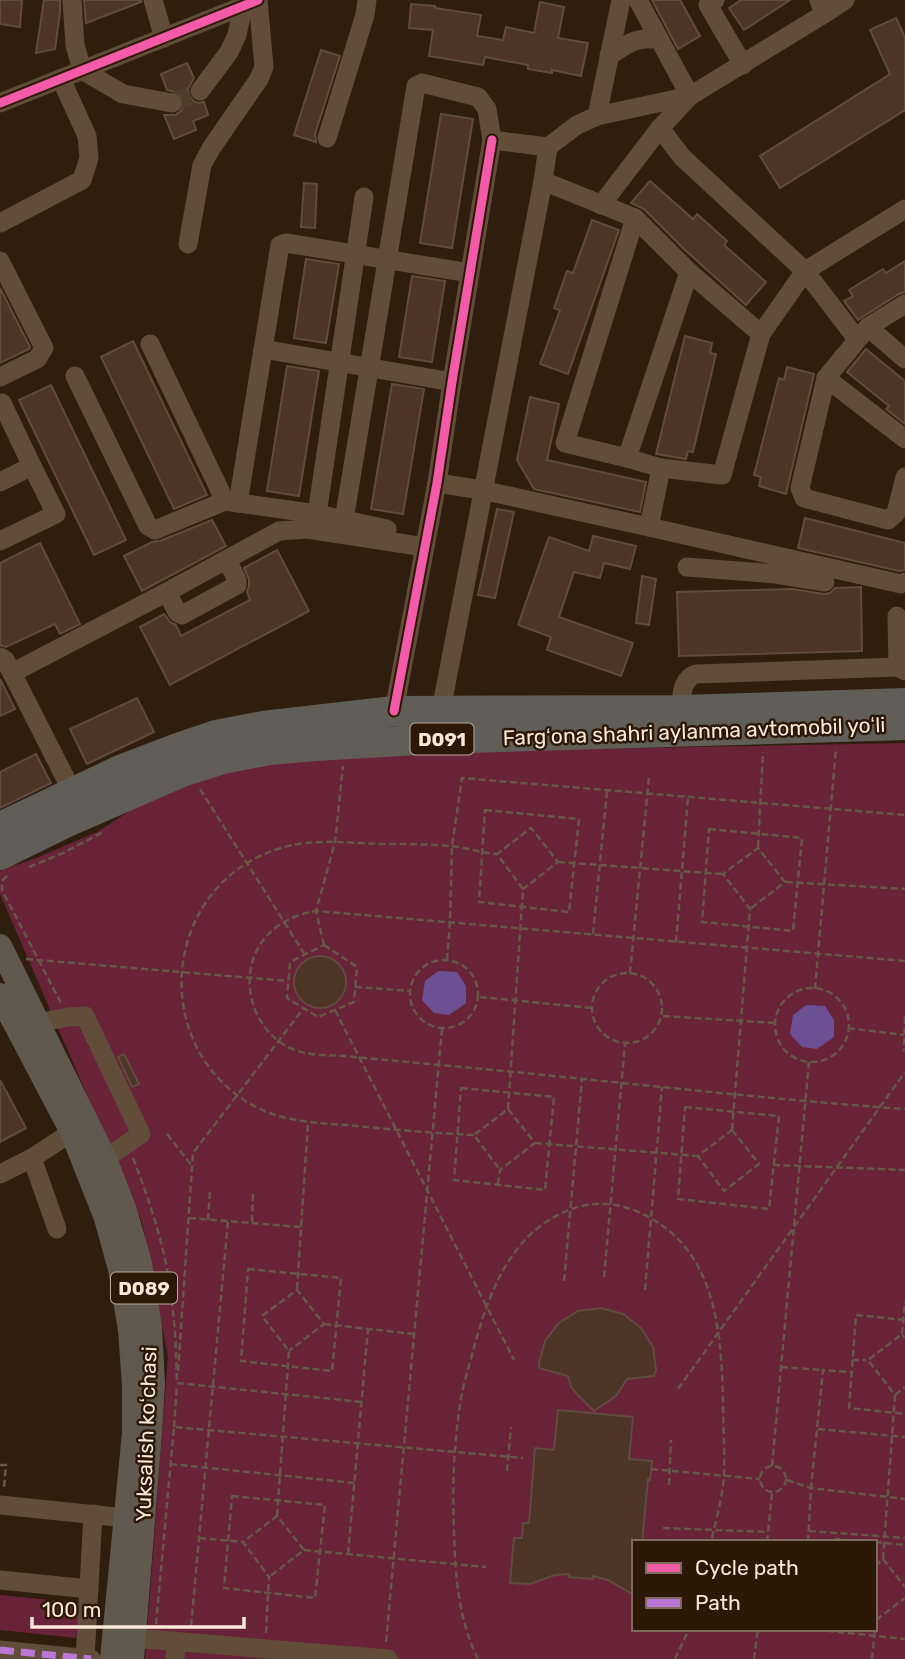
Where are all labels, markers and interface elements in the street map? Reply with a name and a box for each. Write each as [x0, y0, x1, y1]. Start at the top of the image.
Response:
street label: Fargʻona shahri aylanma avtomobil yoʻli [502, 712, 886, 750]
road number: D091 [410, 724, 474, 754]
road number: D089 [111, 1272, 177, 1304]
street label: Yuksalish koʻchasi [130, 1346, 162, 1522]
legend [632, 1540, 877, 1631]
text: Cycle path [695, 1555, 799, 1580]
scale bar [32, 1586, 243, 1630]
text: Path [695, 1590, 741, 1615]
text: 100 m [42, 1597, 101, 1622]

